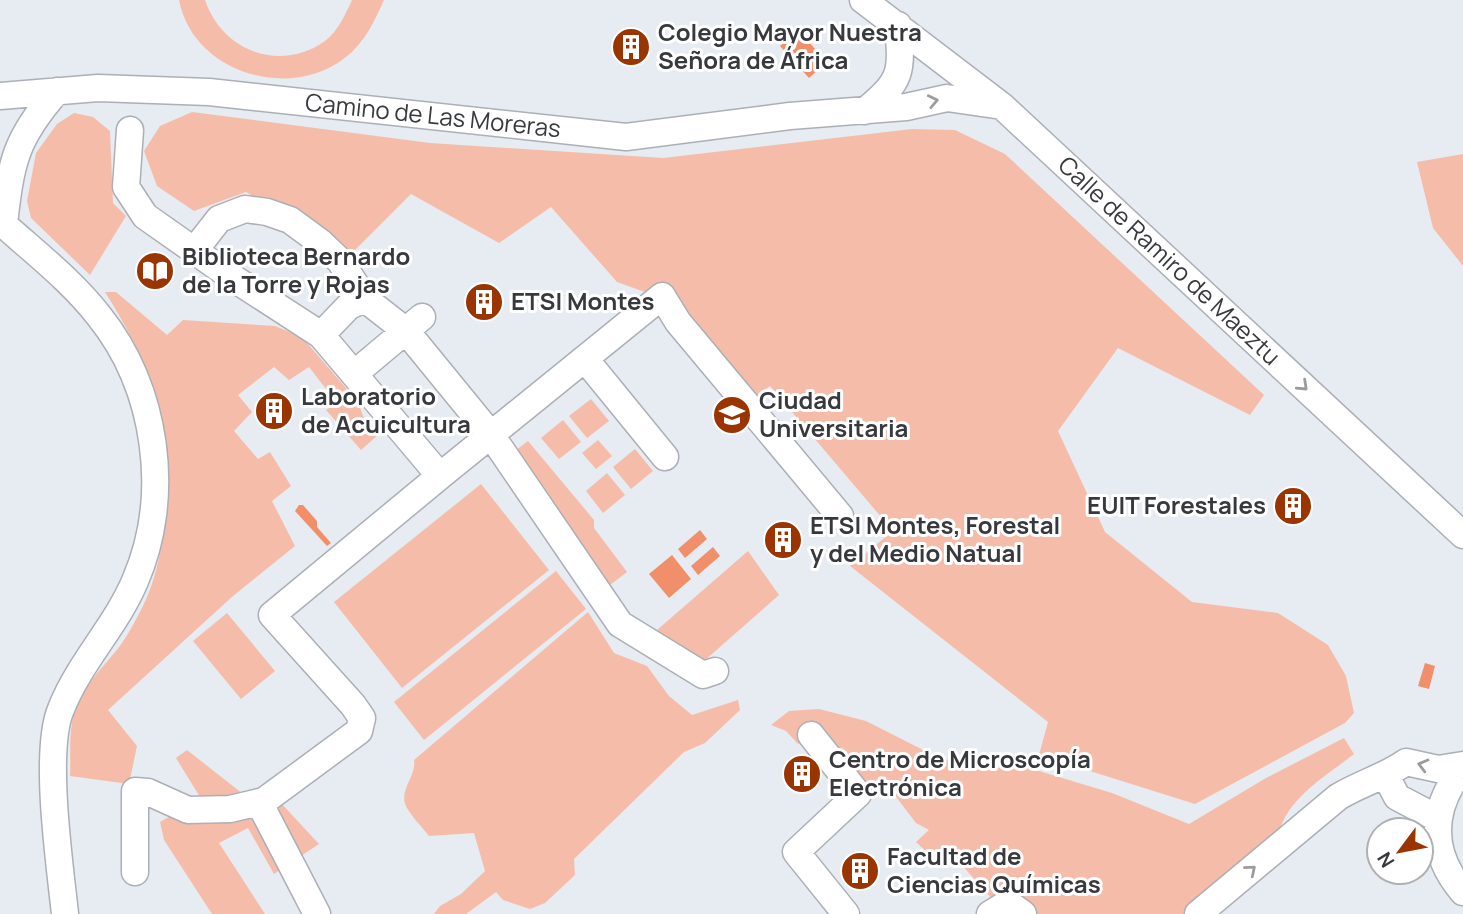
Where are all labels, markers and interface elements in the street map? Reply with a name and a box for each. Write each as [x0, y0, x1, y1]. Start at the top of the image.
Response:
place label: Colegio Mayor Nuestra Señora de África [658, 15, 922, 76]
building icon: Colegio Mayor Nuestra Señora de África [610, 26, 652, 68]
street label: Camino de Las Moreras [304, 85, 562, 144]
one-way arrow [927, 94, 939, 109]
street label: Calle de Ramiro de Maeztu [1052, 148, 1288, 372]
place label: Biblioteca Bernardo de la Torre y Rojas [182, 239, 410, 300]
library icon: Biblioteca Bernardo de la Torre y Rojas [134, 250, 176, 292]
building icon: ETSI Montes [463, 281, 505, 323]
place label: ETSI Montes [511, 284, 654, 317]
one-way arrow [1295, 378, 1308, 390]
place label: Laboratorio de Acuicultura [301, 379, 471, 440]
place label: Ciudad Universitaria [759, 383, 908, 444]
building icon: Laboratorio de Acuicultura [253, 390, 295, 432]
school or university icon: Ciudad Universitaria [711, 394, 753, 436]
building icon: EUIT Forestales [1272, 485, 1314, 527]
place label: EUIT Forestales [1087, 488, 1266, 521]
place label: ETSI Montes, Forestal y del Medio Natual [810, 508, 1060, 569]
building icon: ETSI Montes, Forestal y del Medio Natual [762, 519, 804, 561]
place label: Centro de Microscopía Electrónica [829, 742, 1091, 803]
building icon: Centro de Microscopía Electrónica [781, 753, 823, 795]
one-way arrow [1417, 759, 1429, 773]
north arrow [1365, 816, 1435, 886]
place label: Facultad de Ciencias Químicas [887, 839, 1101, 900]
text: N [1371, 847, 1400, 873]
building icon: Facultad de Ciencias Químicas [839, 850, 881, 892]
one-way arrow [1242, 866, 1255, 878]

